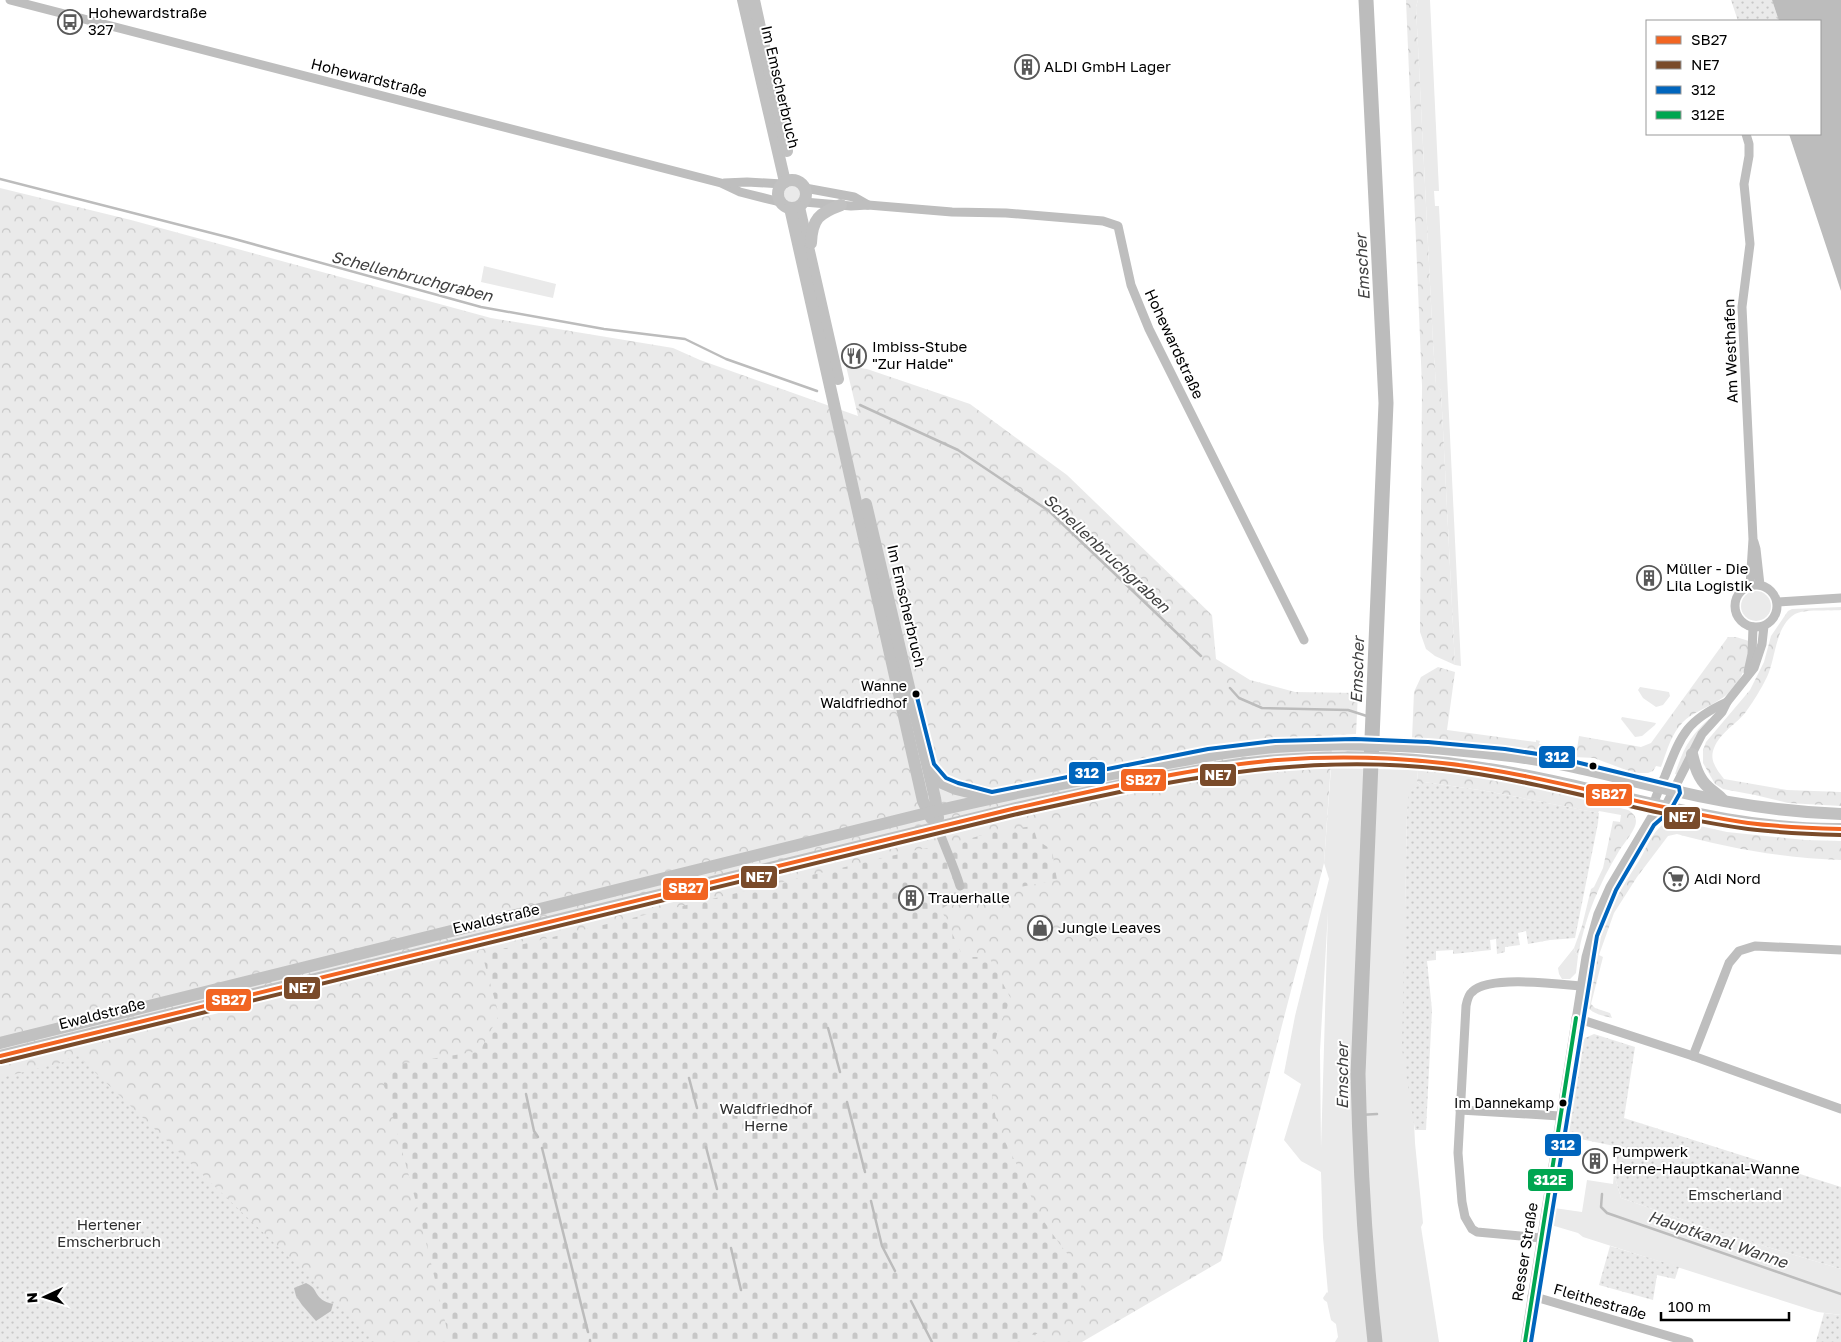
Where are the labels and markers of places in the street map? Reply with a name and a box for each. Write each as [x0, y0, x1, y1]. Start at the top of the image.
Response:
place label: Hohewardstraße 327 [88, 3, 207, 38]
bus stop icon: Hohewardstraße 327 [57, 9, 83, 35]
building icon: ALDI GmbH Lager [1014, 54, 1040, 80]
place label: ALDI GmbH Lager [1044, 57, 1171, 75]
place label: Imbiss-Stube "Zur Halde" [872, 337, 967, 372]
restaurant icon: Imbiss-Stube "Zur Halde" [841, 343, 867, 369]
place label: Müller - Die Lila Logistik [1666, 559, 1753, 594]
building icon: Müller - Die Lila Logistik [1636, 565, 1662, 591]
place label: Wanne Waldfriedhof [820, 677, 907, 711]
marker: Wanne Waldfriedhof [911, 689, 921, 699]
unlabelled marker [1588, 761, 1598, 771]
supermarket icon: Aldi Nord [1663, 866, 1689, 892]
place label: Aldi Nord [1694, 869, 1761, 887]
building icon: Trauerhalle [898, 885, 924, 911]
place label: Trauerhalle [928, 888, 1010, 906]
shop icon: Jungle Leaves [1027, 915, 1053, 941]
place label: Jungle Leaves [1058, 918, 1161, 936]
place label: Im Dannekamp [1454, 1094, 1554, 1111]
marker: Im Dannekamp [1558, 1098, 1568, 1108]
place label: Pumpwerk Herne-Hauptkanal-Wanne [1612, 1142, 1800, 1177]
building icon: Pumpwerk Herne-Hauptkanal-Wanne [1582, 1148, 1608, 1174]

